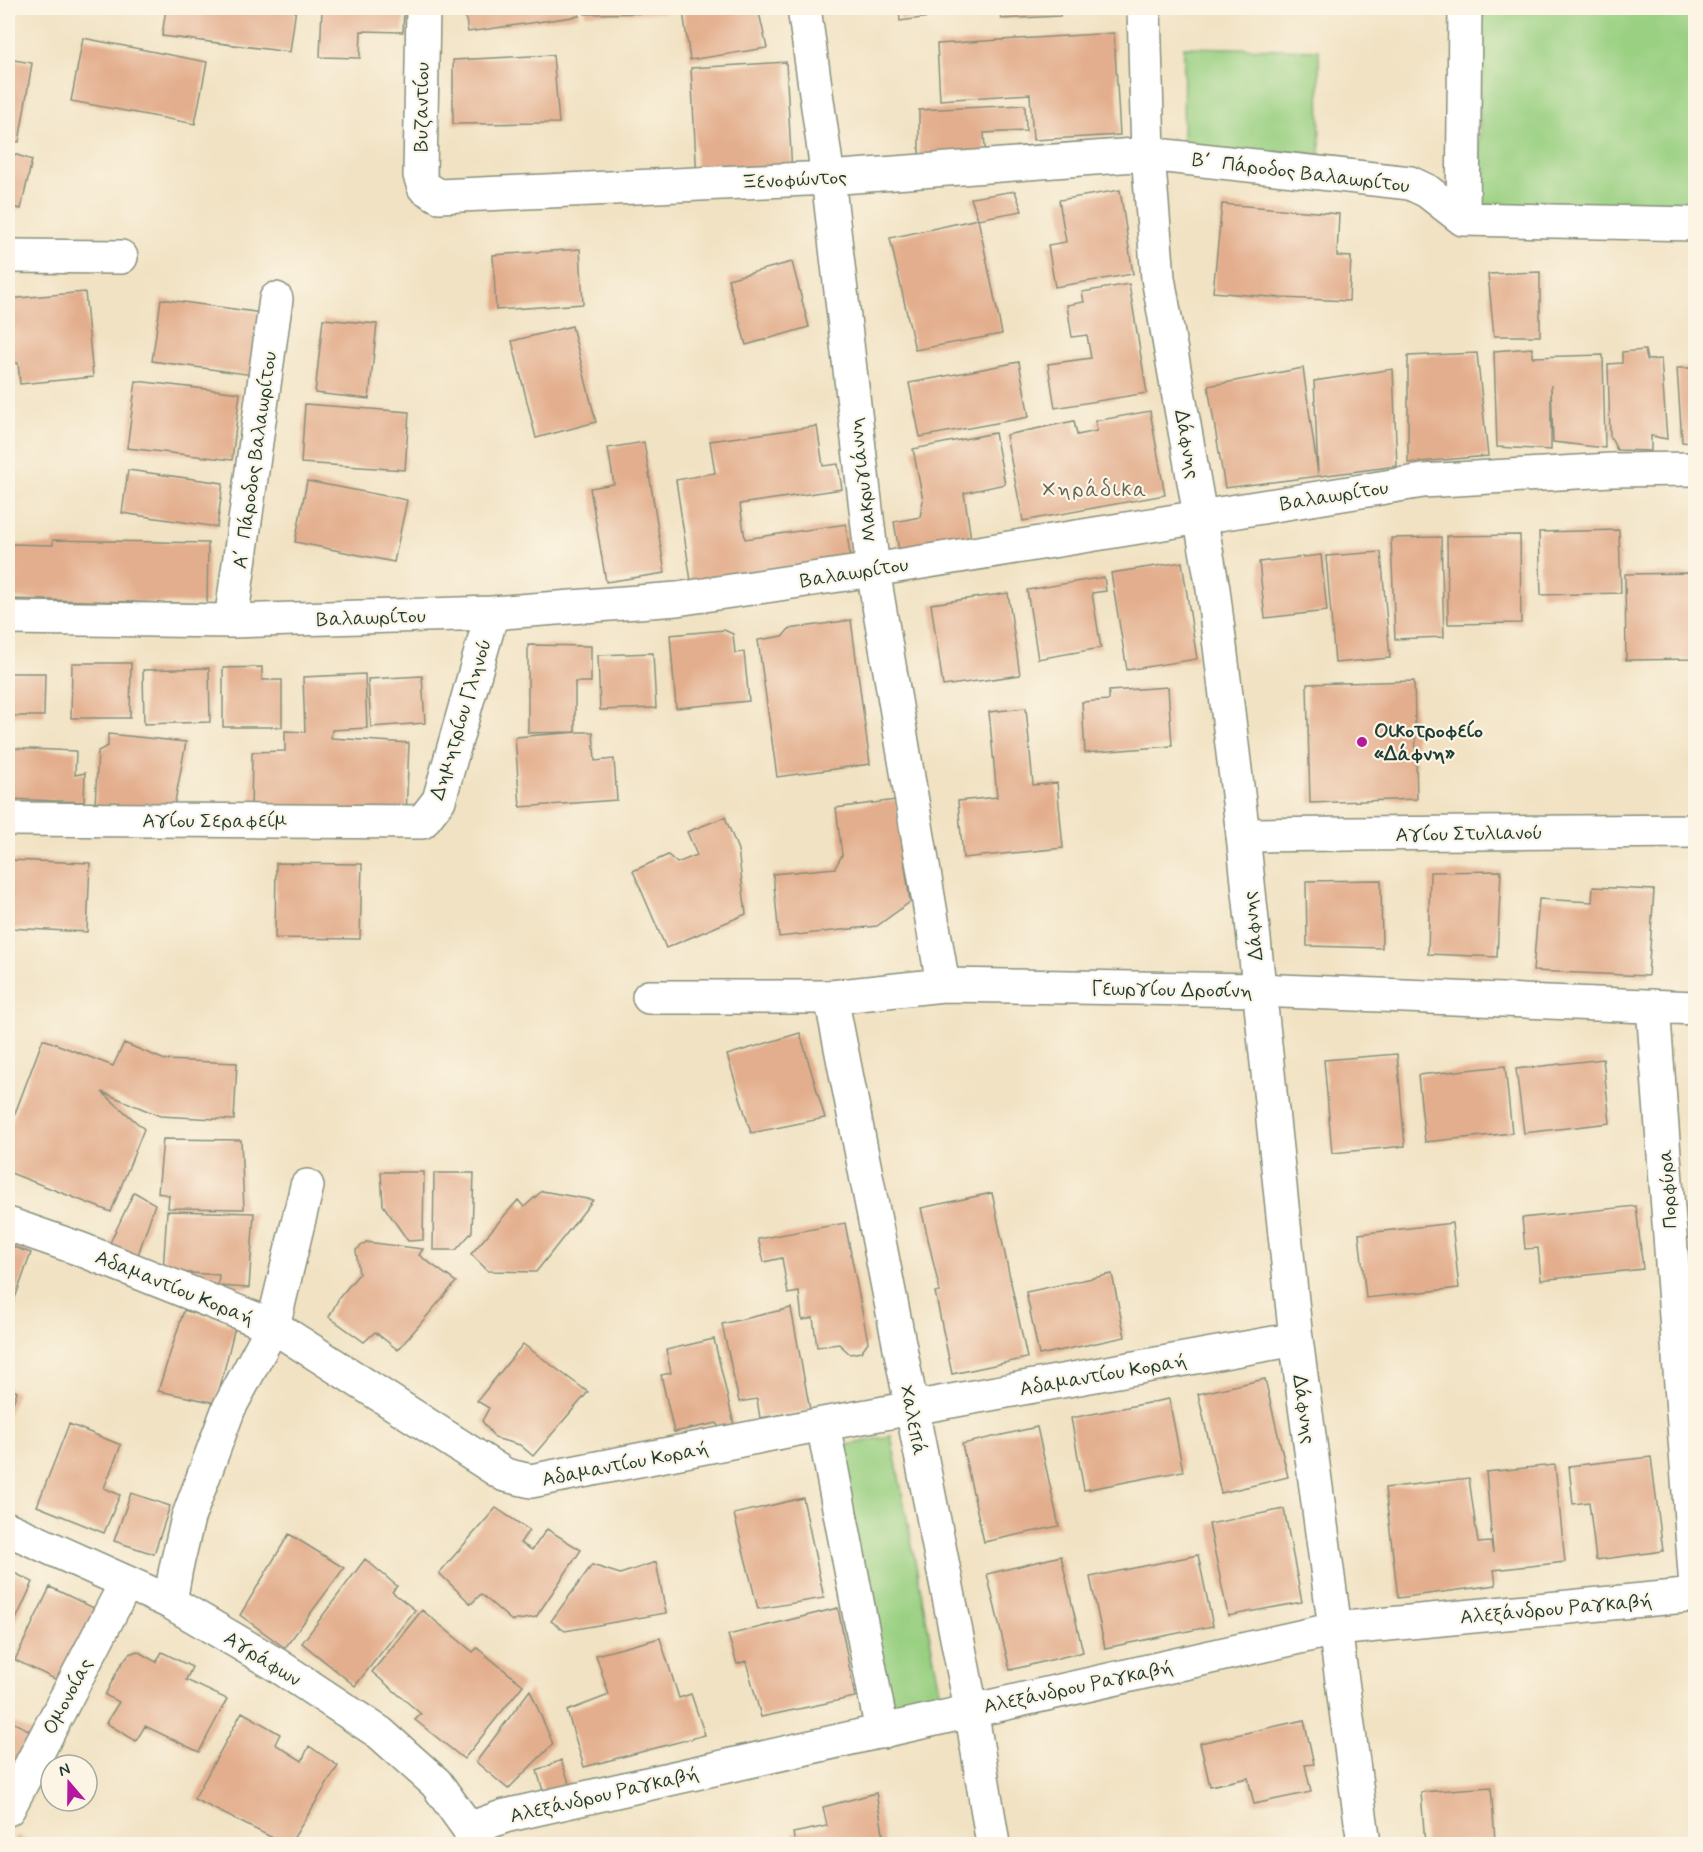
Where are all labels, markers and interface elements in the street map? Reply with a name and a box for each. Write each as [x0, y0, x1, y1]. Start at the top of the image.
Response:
street label: Βυζαντίου [408, 62, 437, 152]
street label: Β΄ Πάροδος Βαλαωρίτου [1191, 147, 1411, 200]
street label: Ξενοφώντος [740, 164, 848, 197]
street label: Α΄ Πάροδος Βαλαωρίτου [227, 350, 284, 571]
street label: Δάφνης [1167, 408, 1206, 481]
street label: Μακρυγιάννη [842, 416, 885, 544]
street label: Βαλαωρίτου [1278, 475, 1390, 518]
district label: Χηράδικα [1042, 476, 1148, 504]
street label: Βαλαωρίτου [798, 552, 910, 595]
street label: Βαλαωρίτου [316, 603, 426, 634]
street label: Δημητρίου Γληνού [424, 636, 499, 803]
place label: Οικοτροφείο «Δάφνη» [1374, 718, 1483, 768]
marker: Οικοτροφείο «Δάφνη» [1355, 735, 1369, 749]
street label: Αγίου Σεραφείμ [142, 808, 288, 835]
street label: Αγίου Στυλιανού [1395, 820, 1543, 849]
street label: Δάφνης [1236, 889, 1271, 962]
street label: Γεωργίου Δροσίνη [1091, 976, 1253, 1005]
street label: Πορφύρα [1652, 1148, 1685, 1230]
street label: Αδαμαντίου Κοραή [91, 1244, 258, 1333]
street label: Αδαμαντίου Κοραή [1018, 1347, 1189, 1403]
street label: Δάφνης [1285, 1373, 1322, 1446]
street label: Χαλεπά [892, 1383, 933, 1458]
street label: Αδαμαντίου Κοραή [540, 1435, 711, 1494]
street label: Αλεξάνδρου Ραγκαβή [1459, 1588, 1653, 1631]
street label: Αγράφων [219, 1625, 306, 1694]
street label: Ομονοίας [37, 1653, 100, 1740]
street label: Αλεξάνδρου Ραγκαβή [981, 1654, 1176, 1721]
north arrow [39, 1753, 99, 1813]
text: N [56, 1759, 73, 1782]
street label: Αλεξάνδρου Ραγκαβή [507, 1761, 701, 1830]

